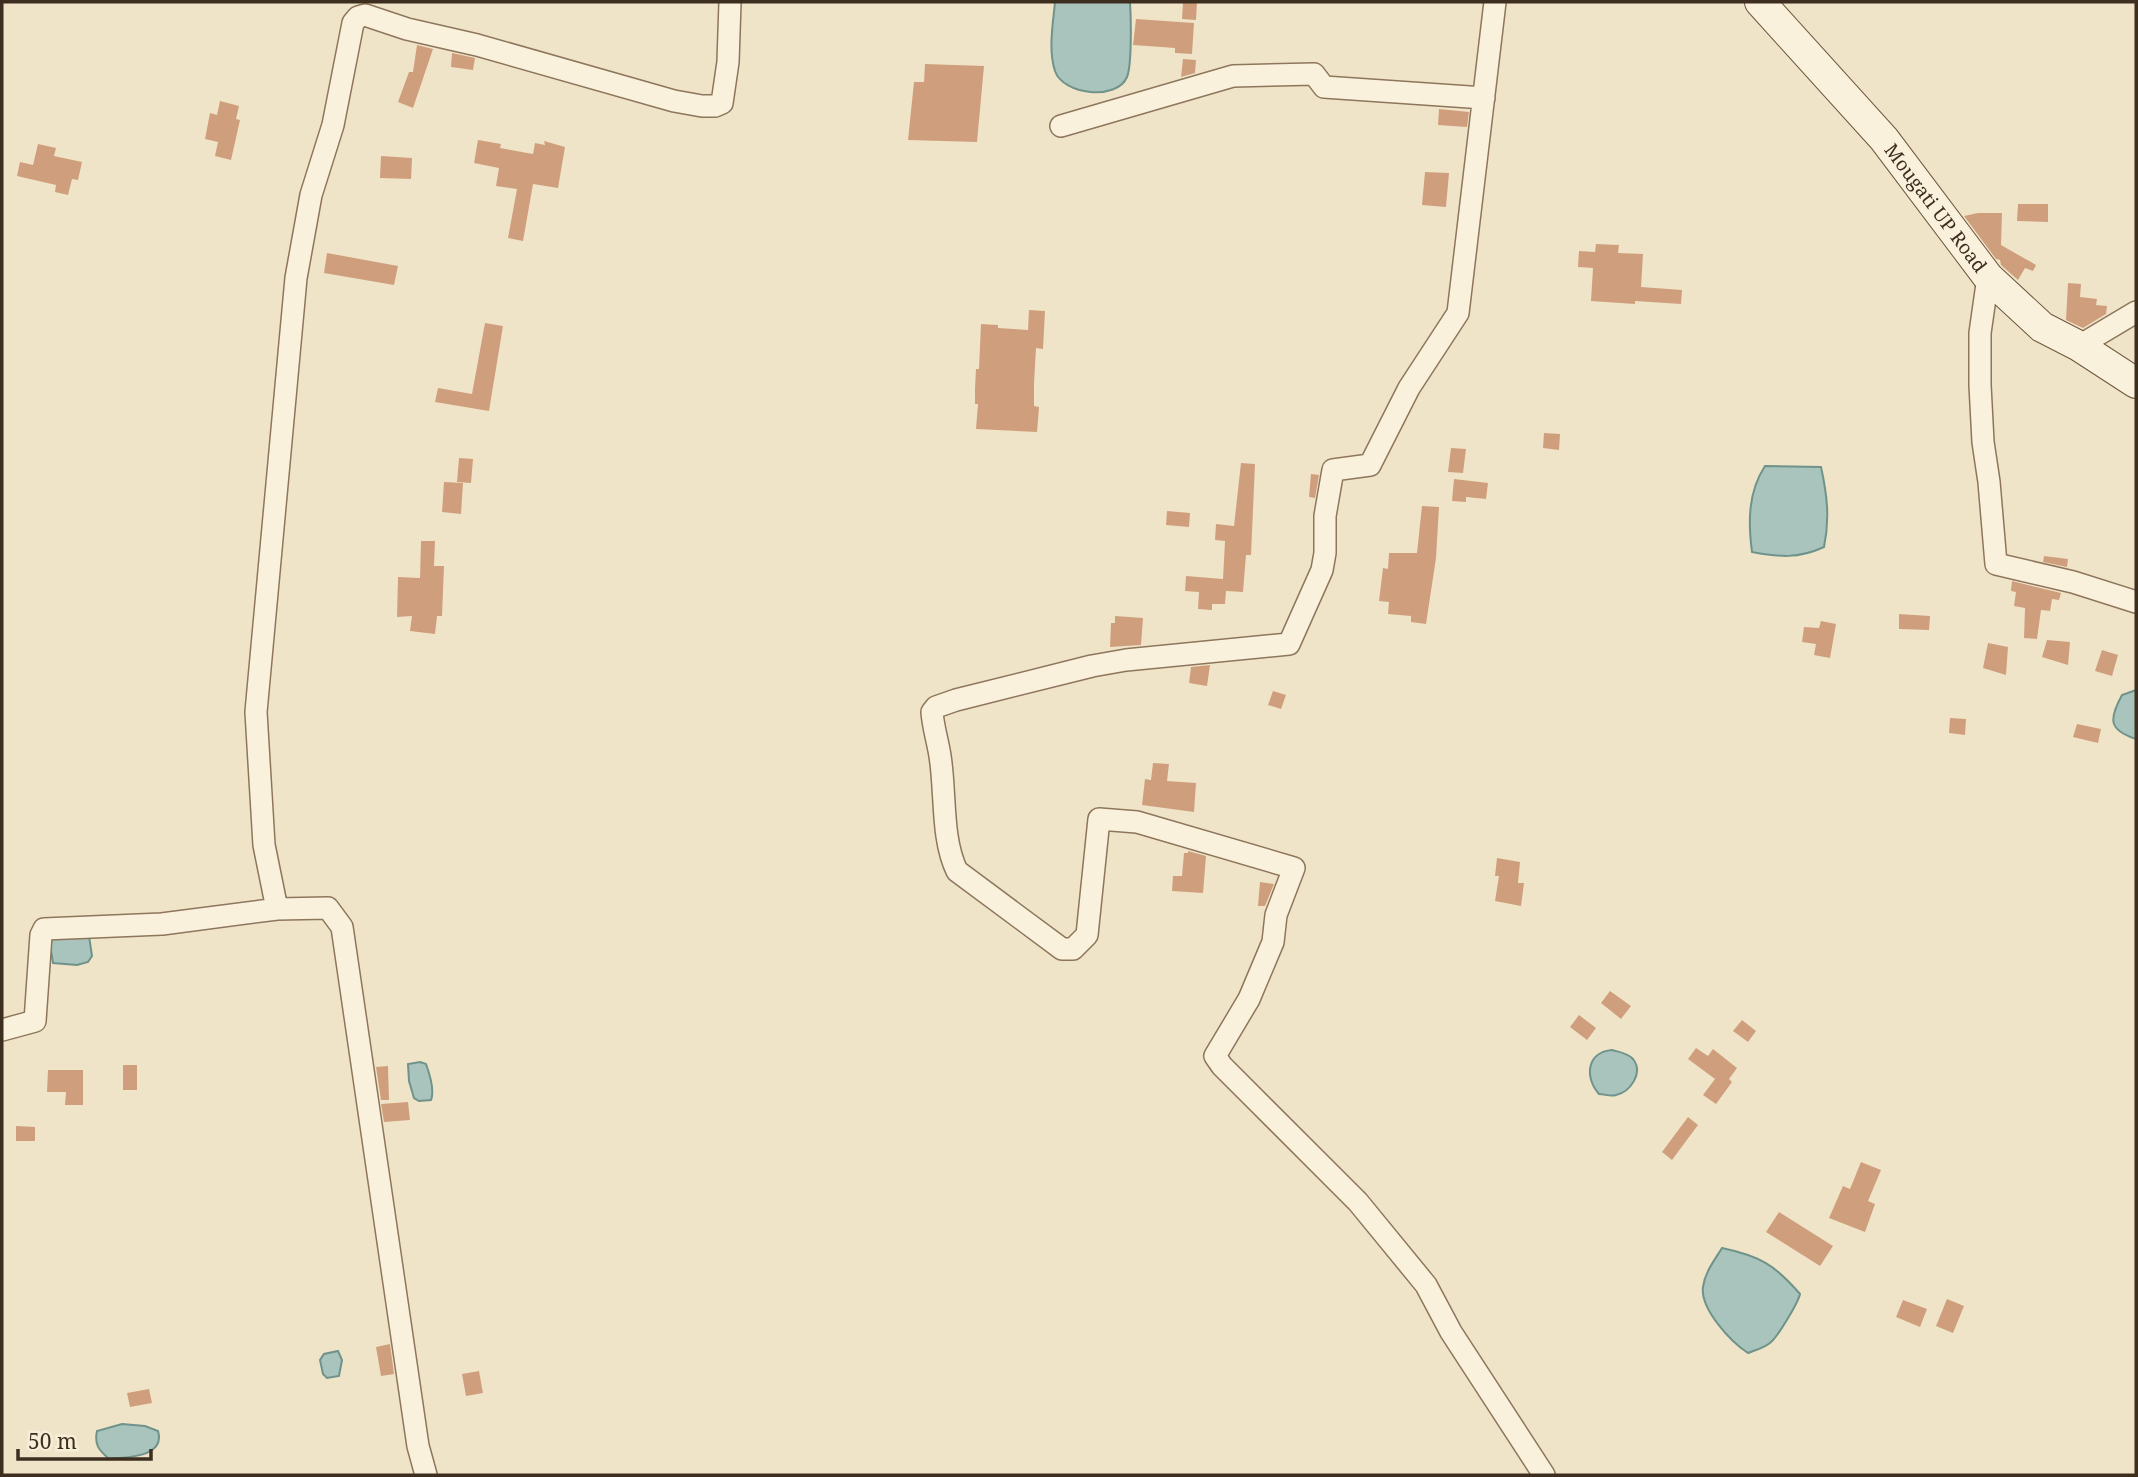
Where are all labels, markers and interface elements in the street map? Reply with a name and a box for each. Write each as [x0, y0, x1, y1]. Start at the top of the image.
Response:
street label: Mougati UP Road [1879, 138, 1993, 278]
scale bar [18, 1418, 150, 1462]
text: 50 m [28, 1427, 77, 1455]

